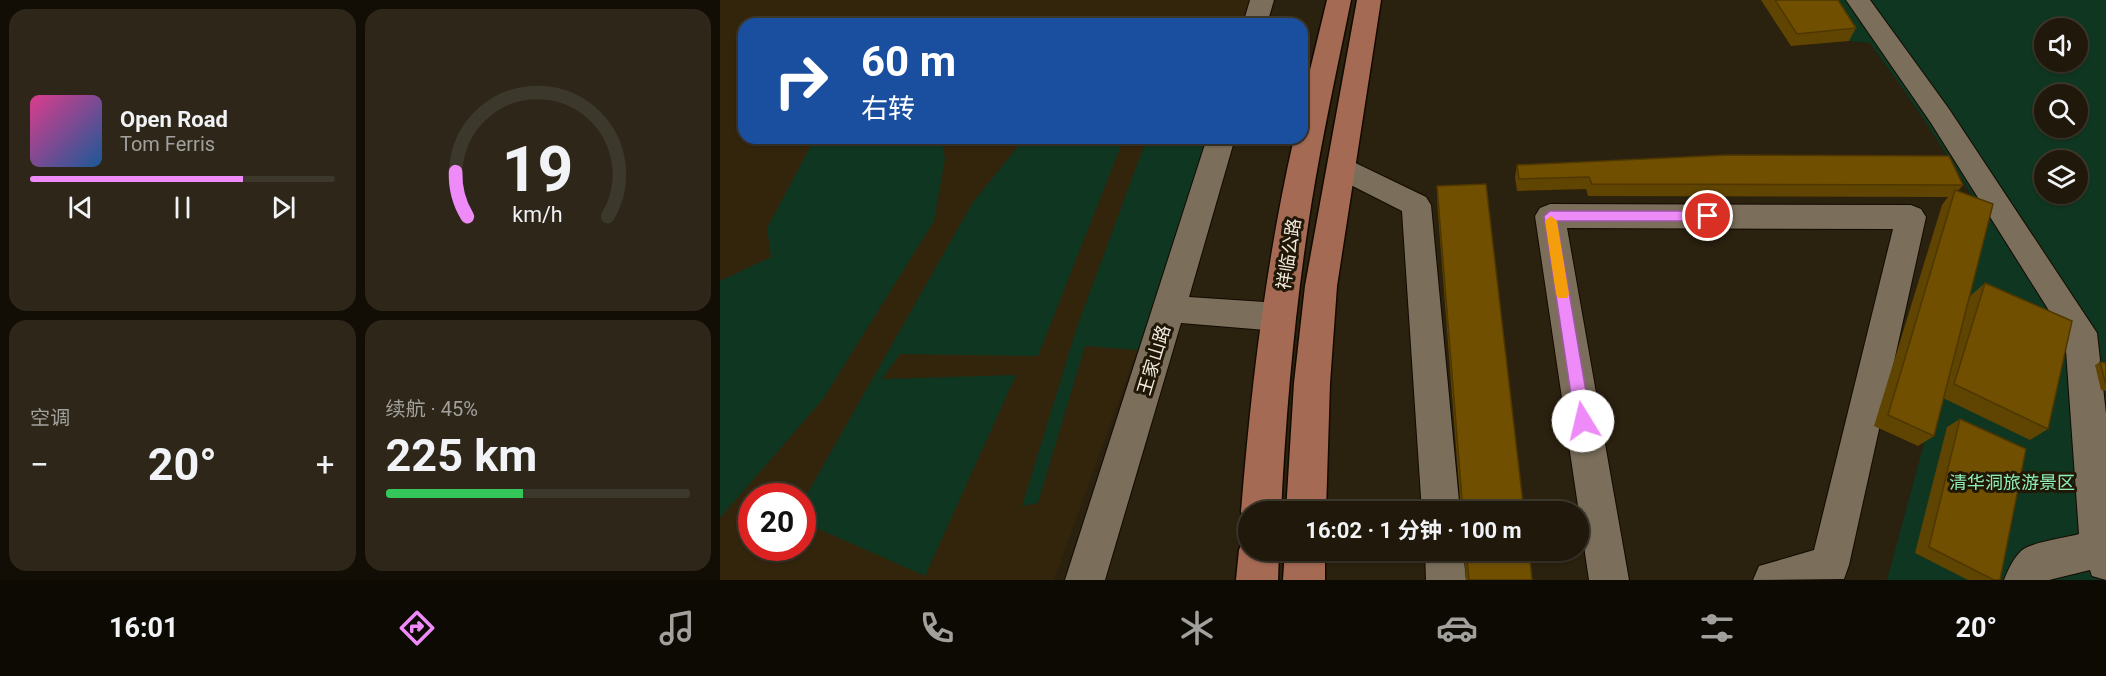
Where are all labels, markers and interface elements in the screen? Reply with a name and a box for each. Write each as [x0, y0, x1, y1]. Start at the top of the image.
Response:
map controls [2034, 18, 2088, 204]
button: sound [2034, 18, 2088, 72]
text: 60 m [861, 37, 956, 86]
icon: right [762, 42, 840, 120]
button: search [2034, 84, 2088, 138]
text: 右转 [861, 93, 915, 125]
text: Open Road [120, 107, 228, 132]
text: Tom Ferris [120, 132, 215, 156]
text: 19 [502, 133, 574, 206]
button: layers [2034, 150, 2088, 204]
pin [1682, 190, 1733, 241]
icon: previous [64, 191, 97, 224]
icon: pause [166, 191, 199, 224]
icon: next [267, 191, 300, 224]
icon: arrive [1691, 199, 1724, 232]
text: km/h [513, 202, 563, 227]
street label: 祥临公路 [1273, 217, 1305, 291]
street label: 王家山路 [1133, 322, 1174, 397]
position arrow [1551, 389, 1615, 453]
text: 续航 · 45% [386, 397, 478, 421]
text: 空调 [30, 406, 70, 430]
text: 225 km [386, 429, 537, 482]
text: 20° [148, 438, 217, 491]
text: − [30, 445, 49, 484]
text: + [316, 445, 335, 484]
park label: 清华洞旅游景区 [1949, 472, 2075, 493]
speed limit sign: 20 [738, 483, 816, 561]
text: 16:02 · 1 分钟 · 100 m [1305, 518, 1522, 543]
icon: directions [396, 607, 438, 649]
icon: music [656, 607, 698, 649]
icon: phone [916, 607, 958, 649]
icon: climate [1176, 607, 1218, 649]
icon: car [1436, 607, 1478, 649]
icon: filters [1696, 607, 1738, 649]
text: 16:01 [109, 612, 179, 644]
text: 20° [1956, 612, 1997, 644]

